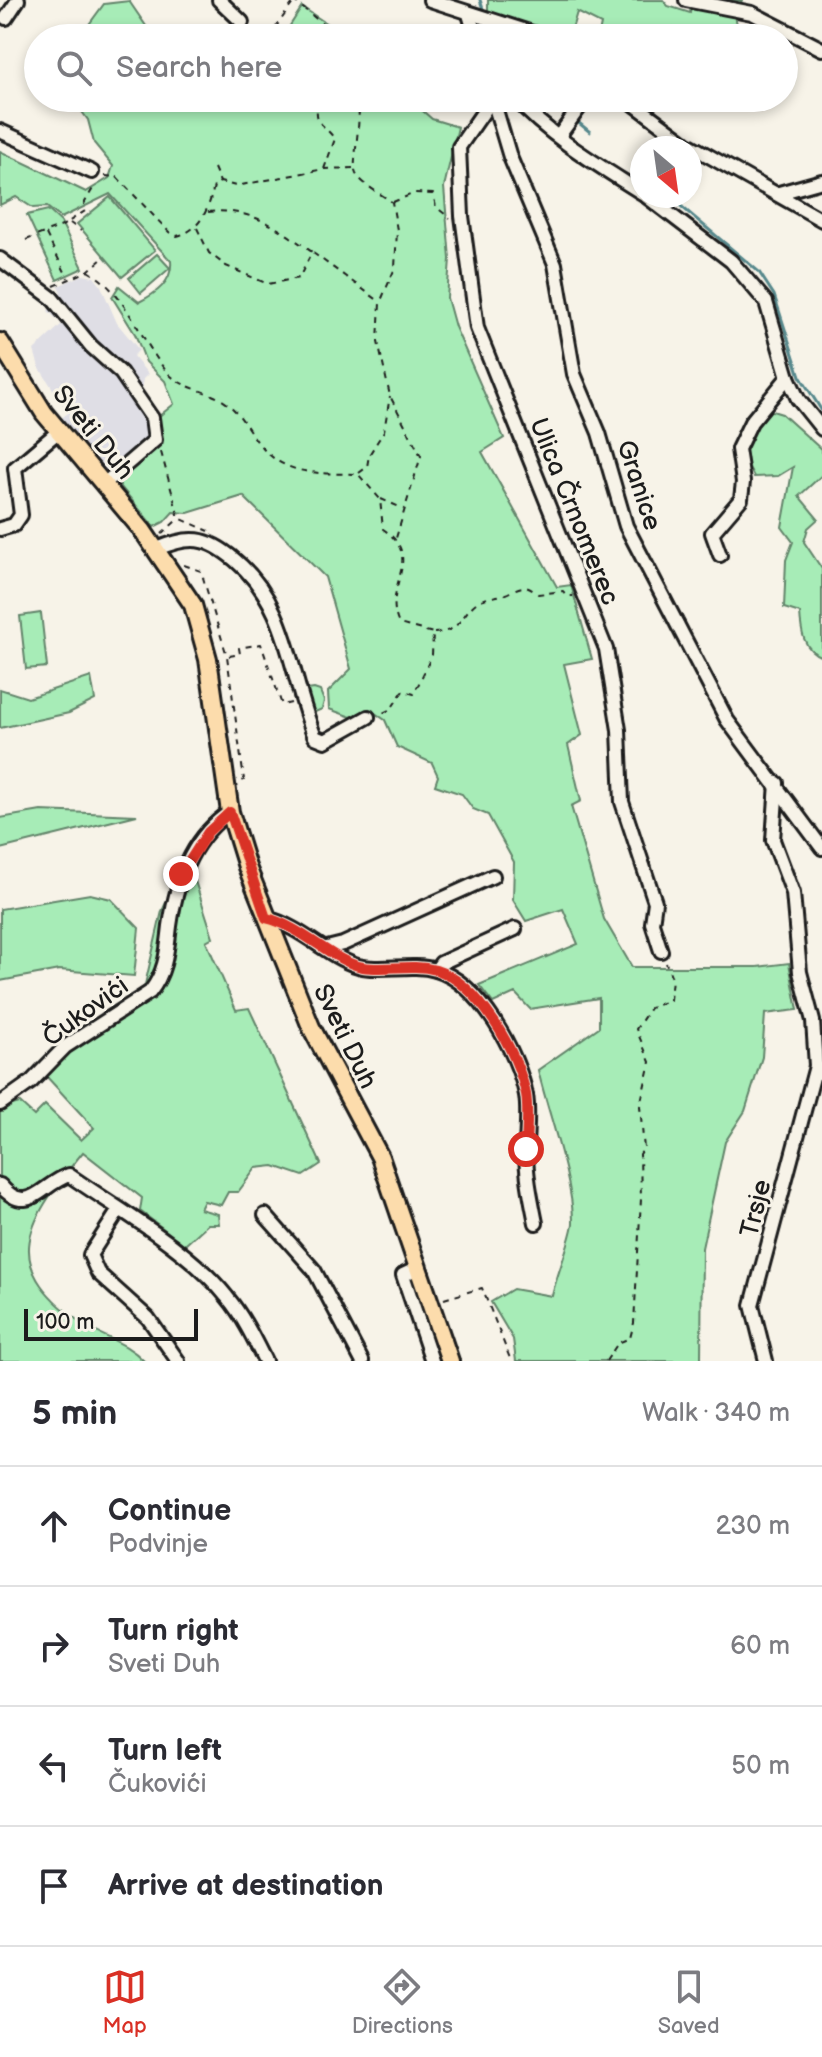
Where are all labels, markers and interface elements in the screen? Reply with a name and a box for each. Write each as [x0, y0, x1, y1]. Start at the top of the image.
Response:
search box [24, 24, 798, 112]
icon: search [52, 46, 96, 90]
text: Search here [116, 50, 282, 86]
north arrow [630, 136, 702, 208]
street label: Sveti Duh [45, 380, 140, 486]
street label: Ulica Črnomerec [522, 413, 627, 610]
street label: Granice [609, 436, 668, 535]
route end [163, 856, 199, 892]
street label: Čukovići [36, 969, 135, 1054]
street label: Sveti Duh [306, 979, 383, 1094]
route start [508, 1131, 544, 1167]
street label: Trsje [734, 1176, 779, 1240]
scale bar [24, 1305, 198, 1341]
text: 100 m [36, 1309, 95, 1336]
text: 5 min [32, 1393, 117, 1434]
text: Walk · 340 m [642, 1398, 790, 1429]
text: Continue [108, 1493, 231, 1529]
icon: ahead [32, 1504, 76, 1548]
text: 230 m [715, 1511, 790, 1542]
text: Podvinje [108, 1529, 208, 1560]
text: Turn right [108, 1613, 239, 1649]
icon: right [32, 1624, 76, 1668]
text: 60 m [730, 1631, 790, 1662]
text: Sveti Duh [108, 1649, 220, 1680]
text: Turn left [108, 1733, 222, 1769]
icon: left [32, 1744, 76, 1788]
text: 50 m [731, 1751, 790, 1782]
text: Čukovići [108, 1769, 207, 1800]
icon: arrive [32, 1864, 76, 1908]
text: Arrive at destination [108, 1868, 384, 1904]
tab: Map [102, 1965, 147, 2040]
tab: Directions [352, 1965, 453, 2040]
tab: Saved [658, 1965, 720, 2040]

